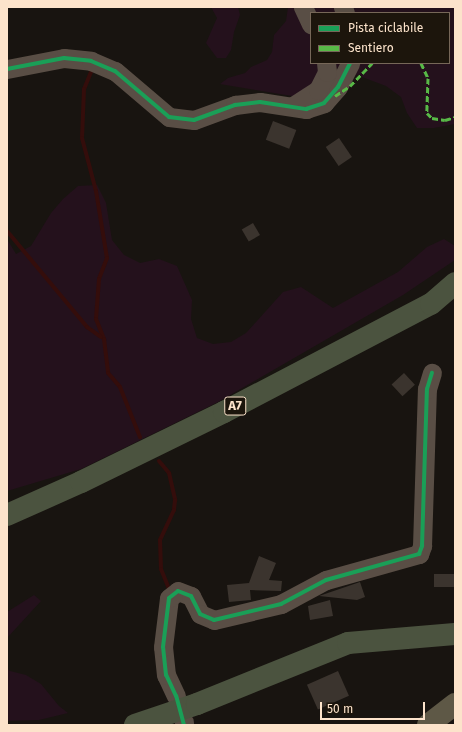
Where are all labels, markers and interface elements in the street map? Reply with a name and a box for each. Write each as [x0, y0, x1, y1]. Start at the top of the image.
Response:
legend [310, 12, 450, 64]
text: Pista ciclabile [348, 21, 423, 35]
text: Sentiero [348, 41, 394, 55]
road number: A7 [224, 395, 246, 417]
scale bar [322, 694, 427, 720]
text: 50 m [327, 702, 353, 716]

